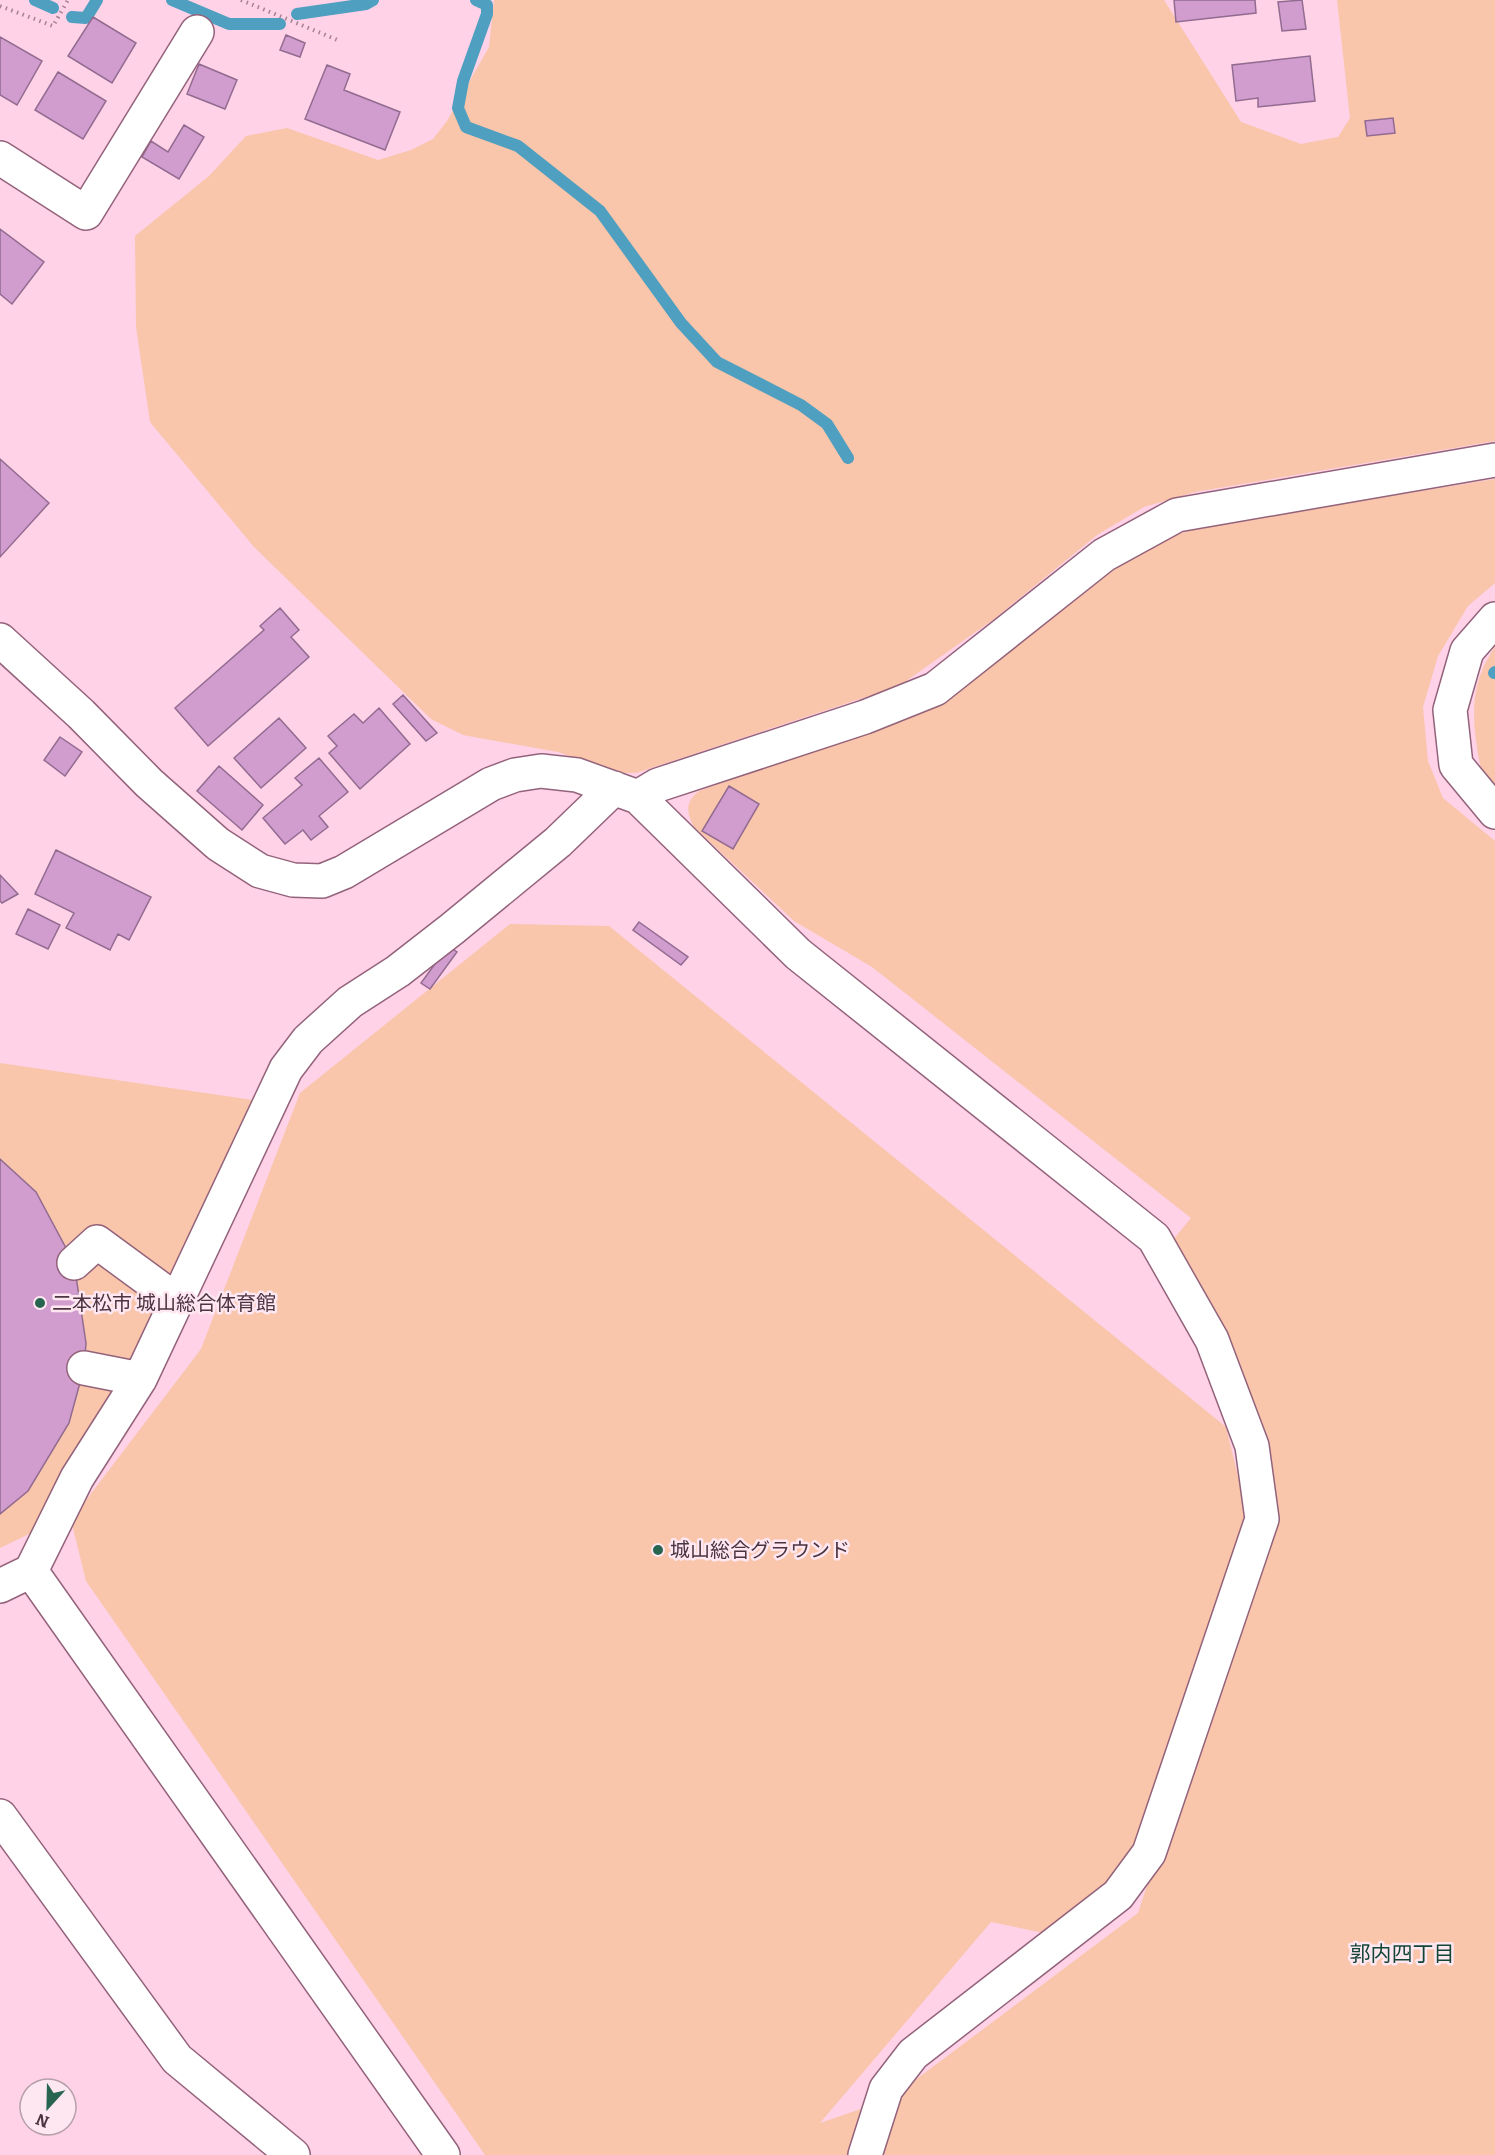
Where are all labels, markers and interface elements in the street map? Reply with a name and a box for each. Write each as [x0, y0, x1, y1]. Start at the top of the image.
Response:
place label: 二本松市 城山総合体育館 [52, 1291, 276, 1315]
marker: 二本松市 城山総合体育館 [33, 1296, 47, 1310]
place label: 城山総合グラウンド [670, 1538, 850, 1562]
marker: 城山総合グラウンド [651, 1543, 665, 1557]
district label: 郭内四丁目 [1350, 1941, 1455, 1967]
north arrow [18, 2077, 78, 2137]
text: N [33, 2109, 52, 2132]

